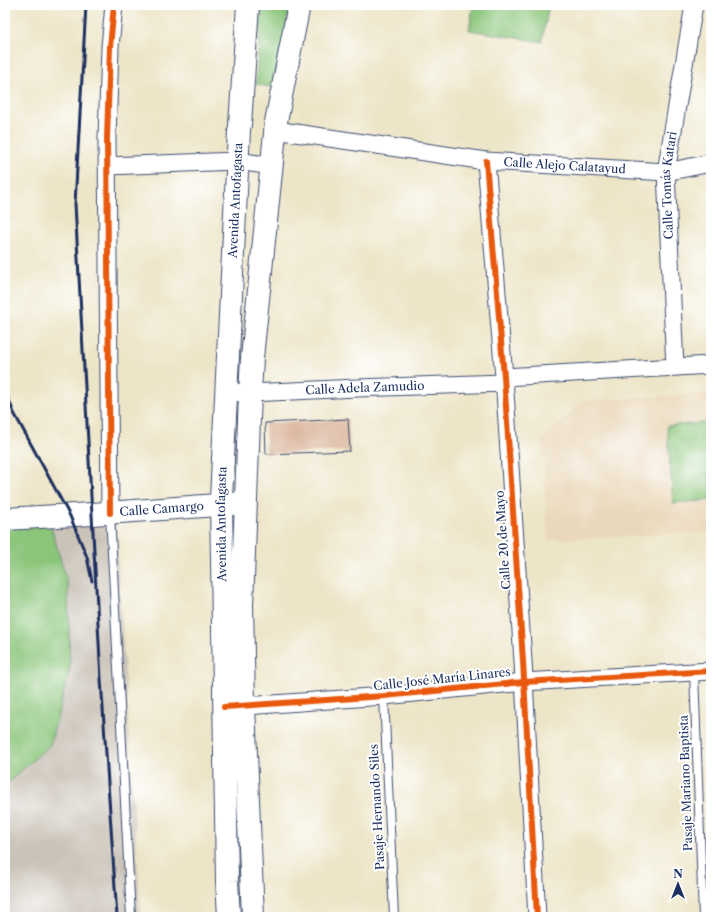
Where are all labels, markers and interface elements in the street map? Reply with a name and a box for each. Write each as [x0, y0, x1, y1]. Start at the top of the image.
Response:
street label: Calle Tomás Katari [658, 130, 680, 240]
street label: Avenida Antofagasta [225, 142, 245, 259]
street label: Calle Alejo Calatayud [503, 154, 627, 177]
street label: Calle Adela Zamudio [305, 378, 425, 397]
street label: Avenida Antofagasta [213, 465, 230, 583]
street label: Calle 20 de Mayo [492, 490, 513, 590]
street label: Calle Camargo [119, 498, 204, 519]
street label: Calle José María Linares [373, 664, 511, 693]
street label: Pasaje Mariano Baptista [676, 714, 695, 851]
street label: Pasaje Hernando Siles [366, 744, 387, 870]
north arrow [658, 864, 698, 904]
text: N [673, 867, 683, 881]

